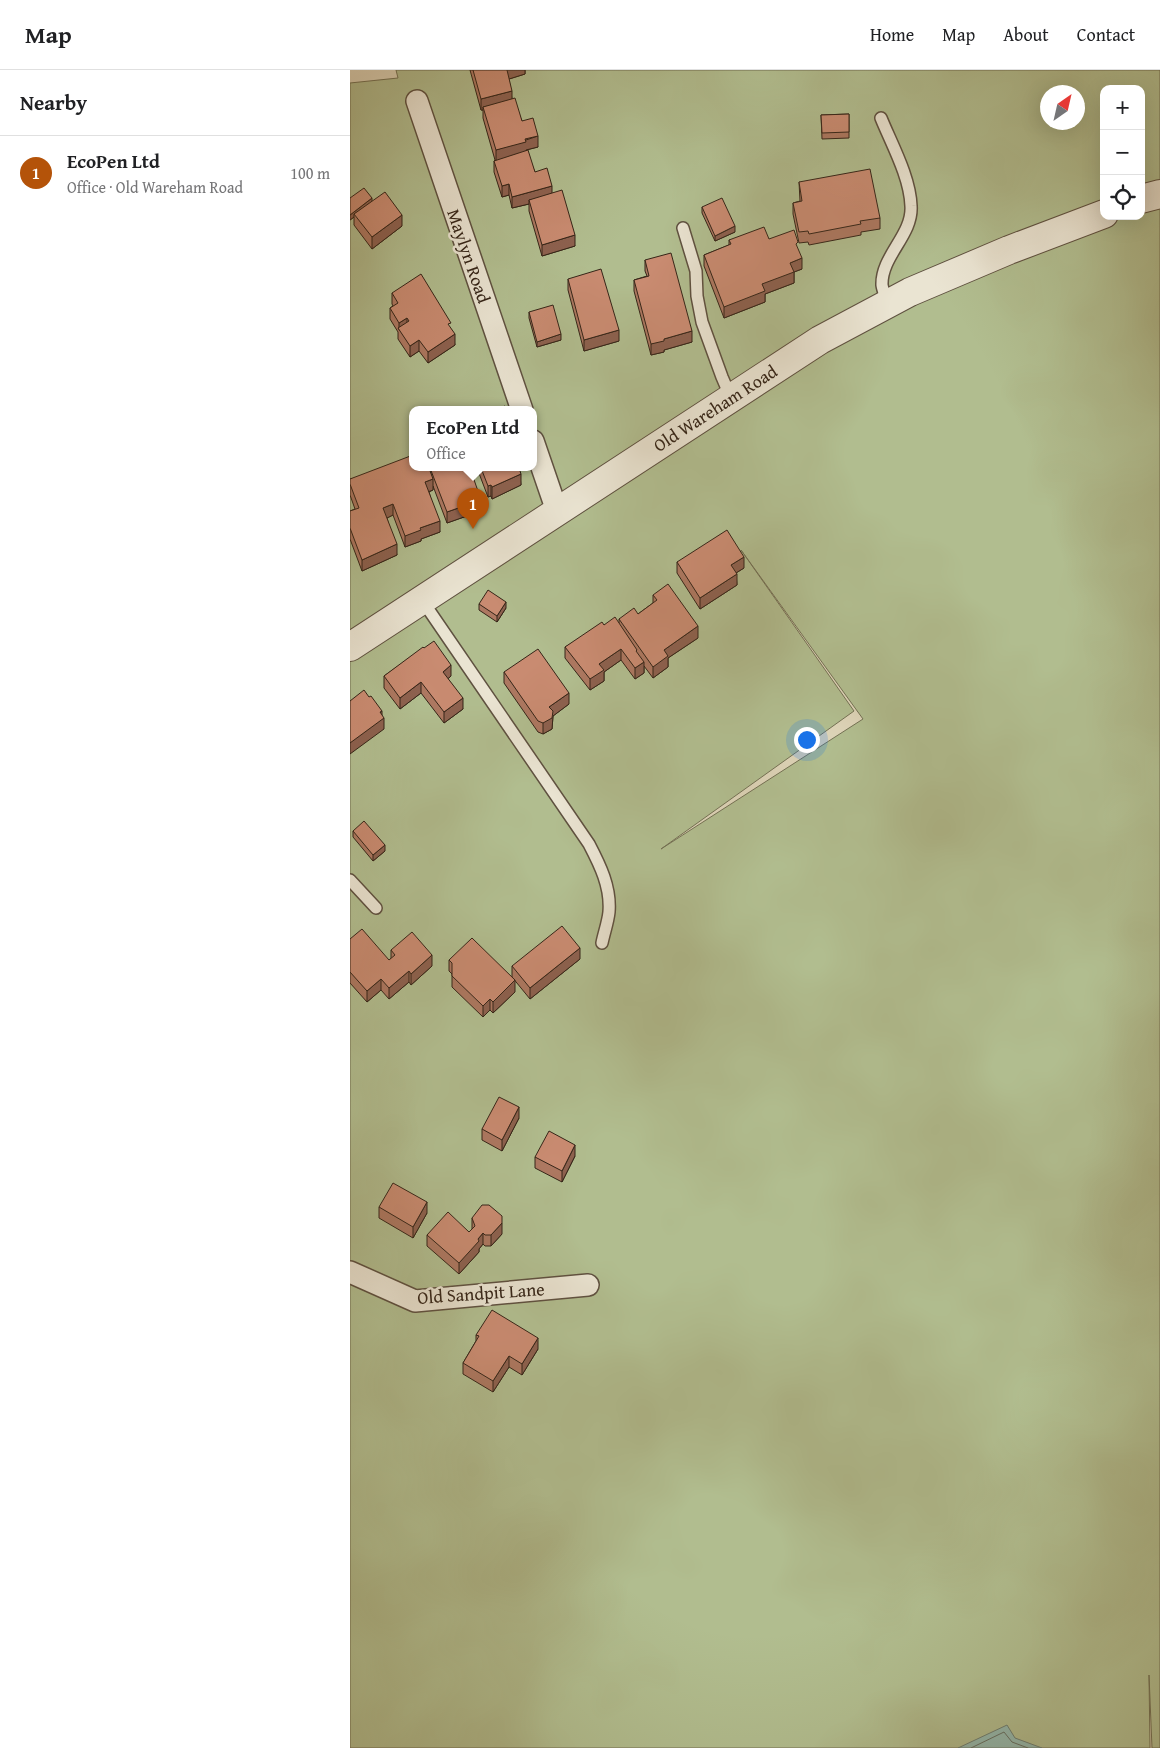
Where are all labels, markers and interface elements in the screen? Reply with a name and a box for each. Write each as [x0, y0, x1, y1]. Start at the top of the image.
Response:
text: Map [25, 17, 72, 52]
text: Home [870, 21, 914, 48]
text: Map [942, 21, 975, 48]
text: About [1003, 21, 1049, 48]
text: Contact [1077, 21, 1135, 48]
north arrow [1040, 85, 1085, 130]
map controls [1100, 85, 1145, 220]
button: + [1100, 85, 1145, 130]
text: Nearby [20, 87, 87, 118]
button: − [1100, 130, 1145, 175]
text: EcoPen Ltd [67, 147, 160, 175]
text: 1 [32, 161, 40, 185]
text: 100 m [290, 161, 330, 185]
text: Office · Old Wareham Road [67, 175, 243, 199]
button: locate [1100, 175, 1145, 220]
street label: Maylyn Road [440, 205, 498, 307]
street label: Old Wareham Road [648, 357, 783, 458]
popup [409, 406, 537, 471]
text: EcoPen Ltd [427, 413, 519, 441]
text: Office [427, 441, 466, 465]
pin: 1 [457, 488, 489, 529]
your location [794, 727, 820, 753]
street label: Old Sandpit Lane [416, 1275, 546, 1311]

